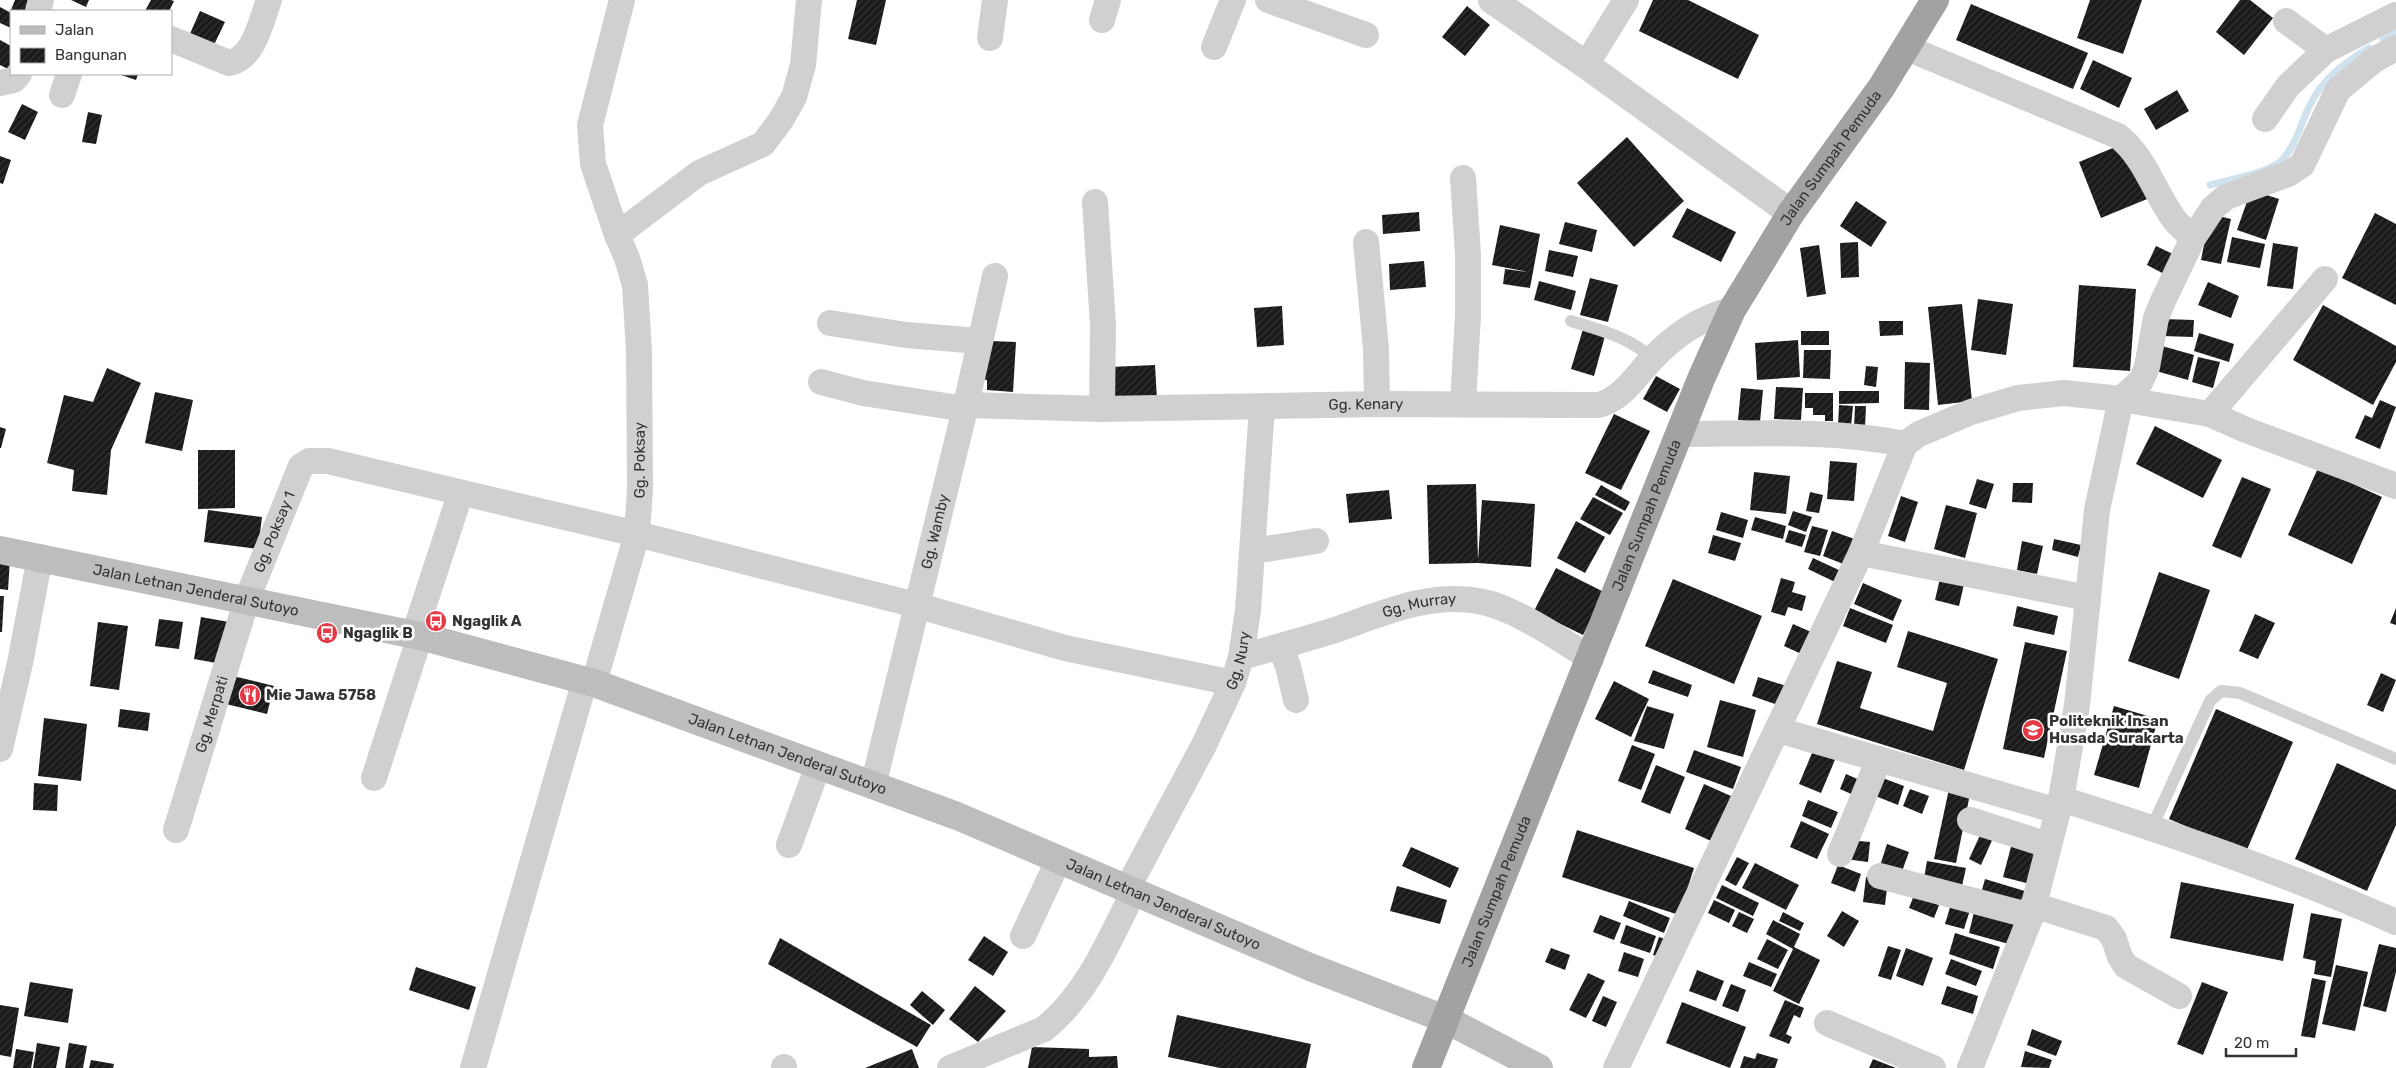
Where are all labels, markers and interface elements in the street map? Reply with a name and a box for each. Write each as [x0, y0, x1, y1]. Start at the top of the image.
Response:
legend [10, 10, 172, 75]
text: Jalan [55, 21, 94, 39]
text: Bangunan [55, 46, 127, 64]
street label: Jalan Sumpah Pemuda [1777, 87, 1885, 229]
street label: Gg. Kenary [1328, 395, 1403, 414]
street label: Gg. Poksay [630, 422, 649, 499]
street label: Jalan Sumpah Pemuda [1608, 437, 1685, 594]
street label: Gg. Poksay 1 [250, 489, 299, 575]
street label: Gg. Wamby [917, 492, 953, 571]
street label: Jalan Letnan Jenderal Sutoyo [91, 560, 301, 620]
street label: Gg. Murray [1380, 590, 1456, 622]
bus stop icon: Ngaglik A [424, 609, 448, 633]
place label: Ngaglik A [452, 612, 522, 630]
bus stop icon: Ngaglik B [315, 621, 339, 645]
place label: Ngaglik B [343, 624, 413, 642]
street label: Gg, Nury [1222, 630, 1254, 693]
street label: Gg. Merpati [191, 674, 232, 755]
restaurant icon: Mie Jawa 5758 [238, 683, 262, 707]
place label: Mie Jawa 5758 [266, 686, 376, 704]
street label: Jalan Letnan Jenderal Sutoyo [686, 709, 889, 798]
place label: Politeknik Insan Husada Surakarta [2049, 712, 2184, 747]
school or university icon: Politeknik Insan Husada Surakarta [2021, 718, 2045, 742]
street label: Jalan Sumpah Pemuda [1458, 813, 1535, 970]
street label: Jalan Letnan Jenderal Sutoyo [1063, 855, 1263, 954]
scale bar [2226, 1026, 2296, 1058]
text: 20 m [2234, 1034, 2269, 1052]

